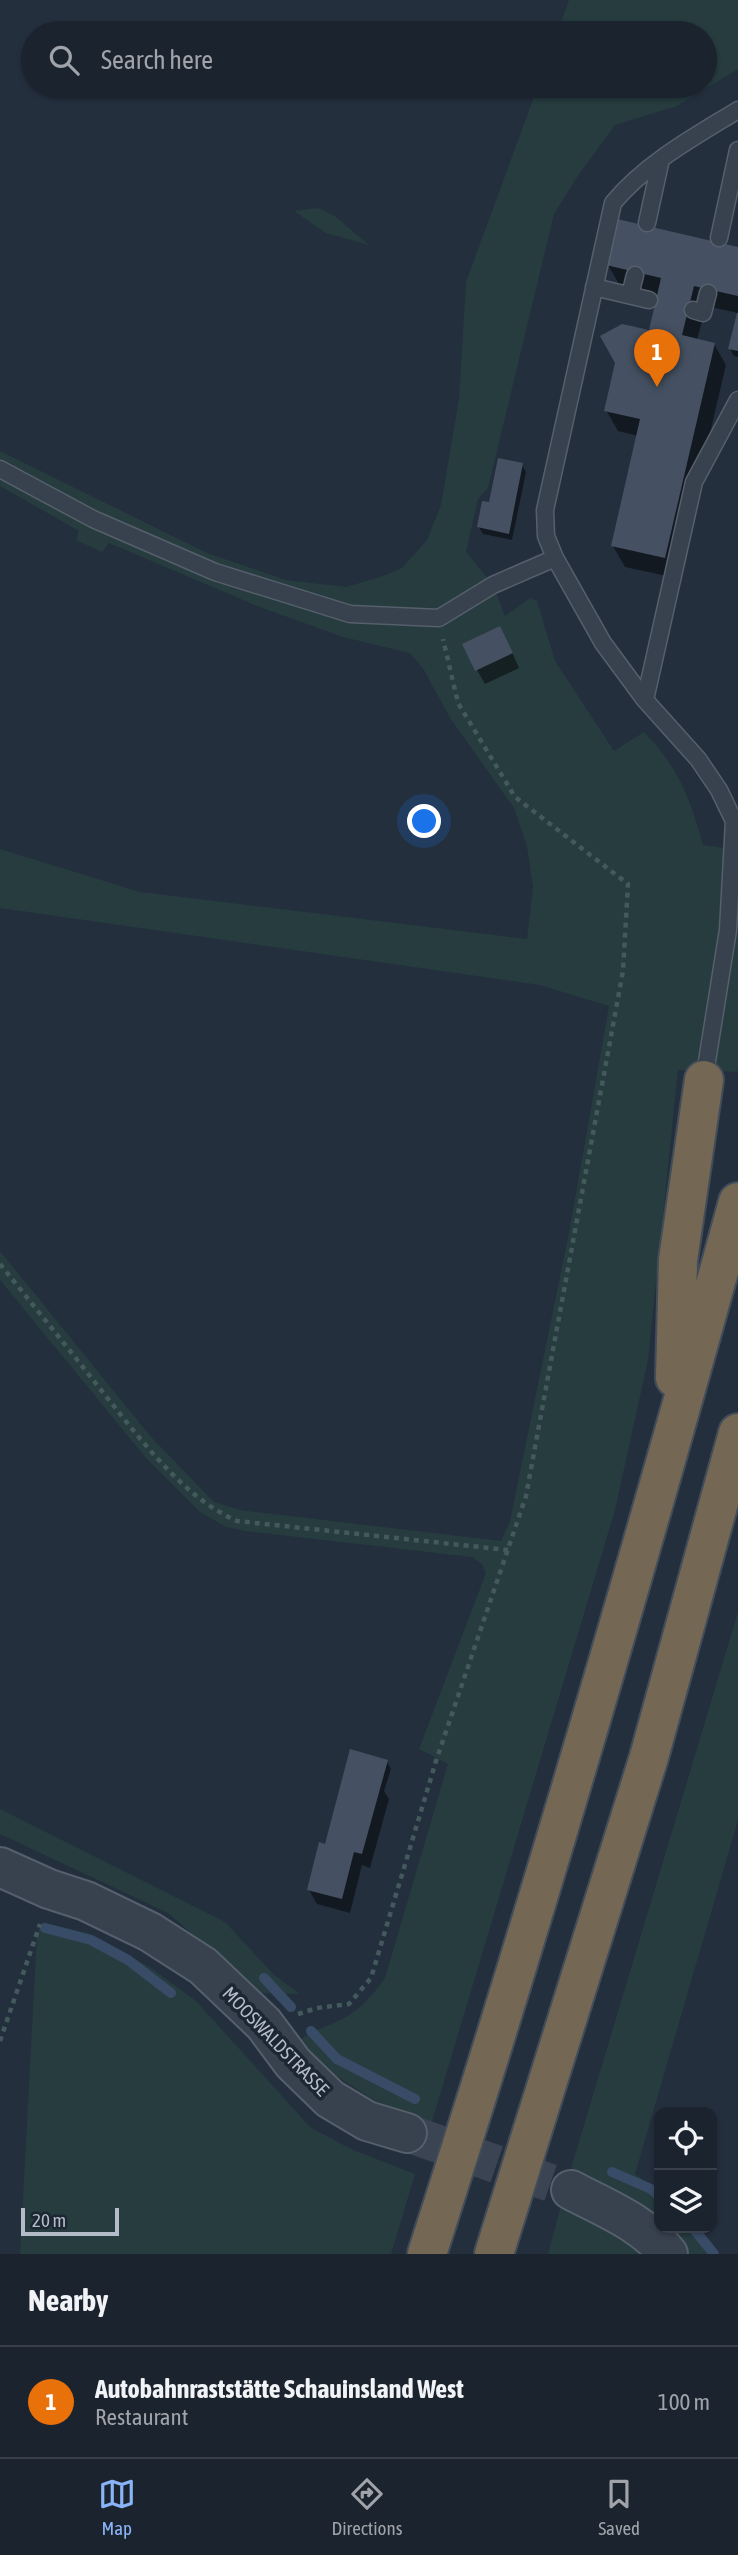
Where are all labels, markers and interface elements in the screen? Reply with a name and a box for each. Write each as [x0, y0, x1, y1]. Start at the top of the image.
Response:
search box [21, 21, 717, 98]
icon: search [45, 41, 83, 79]
text: Search here [101, 45, 213, 75]
pin: 1 [634, 329, 680, 387]
your location [407, 804, 441, 838]
street label: MOOSWALDSTRASSE [218, 1982, 334, 2100]
map controls [654, 2107, 717, 2233]
button: locate [654, 2107, 717, 2170]
button: layers [654, 2170, 717, 2233]
scale bar [21, 2205, 119, 2237]
text: 20 m [32, 2209, 66, 2231]
text: Nearby [28, 2283, 108, 2317]
text: Autobahnraststätte Schauinsland West [95, 2374, 464, 2404]
text: 1 [46, 2389, 56, 2415]
text: 100 m [658, 2389, 710, 2415]
text: Restaurant [95, 2404, 188, 2430]
tab: Map [98, 2475, 136, 2539]
tab: Directions [332, 2475, 402, 2539]
tab: Saved [598, 2475, 640, 2539]

